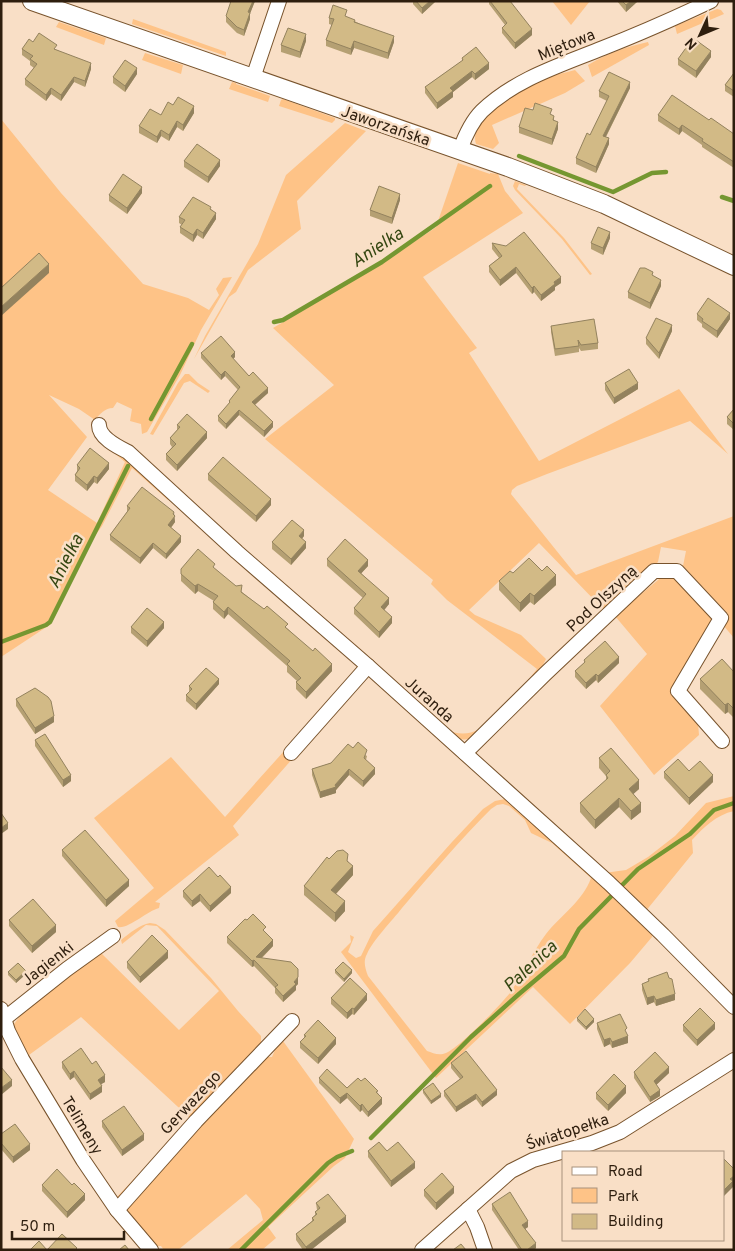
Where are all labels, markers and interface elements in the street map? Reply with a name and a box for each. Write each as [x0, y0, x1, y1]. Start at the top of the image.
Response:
north arrow [675, 10, 725, 60]
street label: Miętowa [535, 25, 598, 66]
text: N [682, 33, 701, 53]
street label: Jaworzańska [338, 102, 433, 151]
water label: Anielka [347, 223, 409, 274]
water label: Anielka [43, 530, 90, 593]
street label: Pod Olszyną [563, 562, 642, 637]
street label: Juranda [400, 673, 457, 728]
water label: Palenica [499, 936, 563, 998]
street label: Jagienki [18, 938, 78, 991]
street label: Gerwazego [157, 1067, 226, 1140]
street label: Telimeny [56, 1093, 107, 1159]
street label: Światopełka [523, 1108, 612, 1156]
legend [562, 1151, 725, 1241]
text: Road [608, 1163, 643, 1182]
text: Park [608, 1188, 639, 1207]
scale bar [12, 1208, 125, 1240]
text: Building [608, 1213, 663, 1232]
text: 50 m [20, 1218, 55, 1237]

